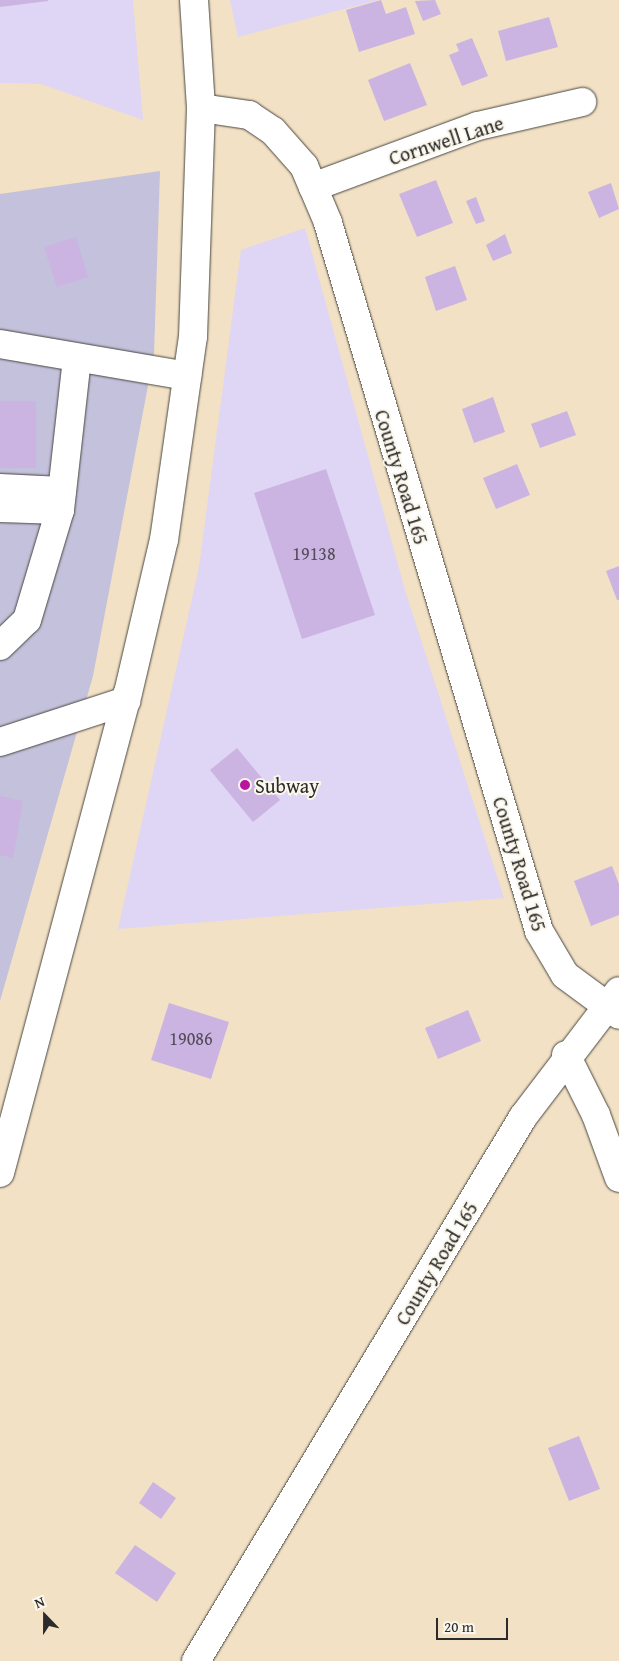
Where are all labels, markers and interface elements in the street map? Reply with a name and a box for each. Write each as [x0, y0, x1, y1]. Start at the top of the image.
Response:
street label: Cornwell Lane [386, 110, 506, 170]
street label: County Road 165 [370, 407, 434, 547]
house number: 19138 [292, 543, 336, 565]
place label: Subway [255, 773, 319, 797]
marker: Subway [239, 779, 251, 791]
street label: County Road 165 [488, 794, 552, 934]
house number: 19086 [169, 1028, 213, 1050]
street label: County Road 165 [390, 1197, 482, 1329]
north arrow [20, 1591, 70, 1641]
text: N [31, 1591, 47, 1613]
scale bar [439, 1608, 512, 1640]
text: 20 m [444, 1616, 474, 1637]

